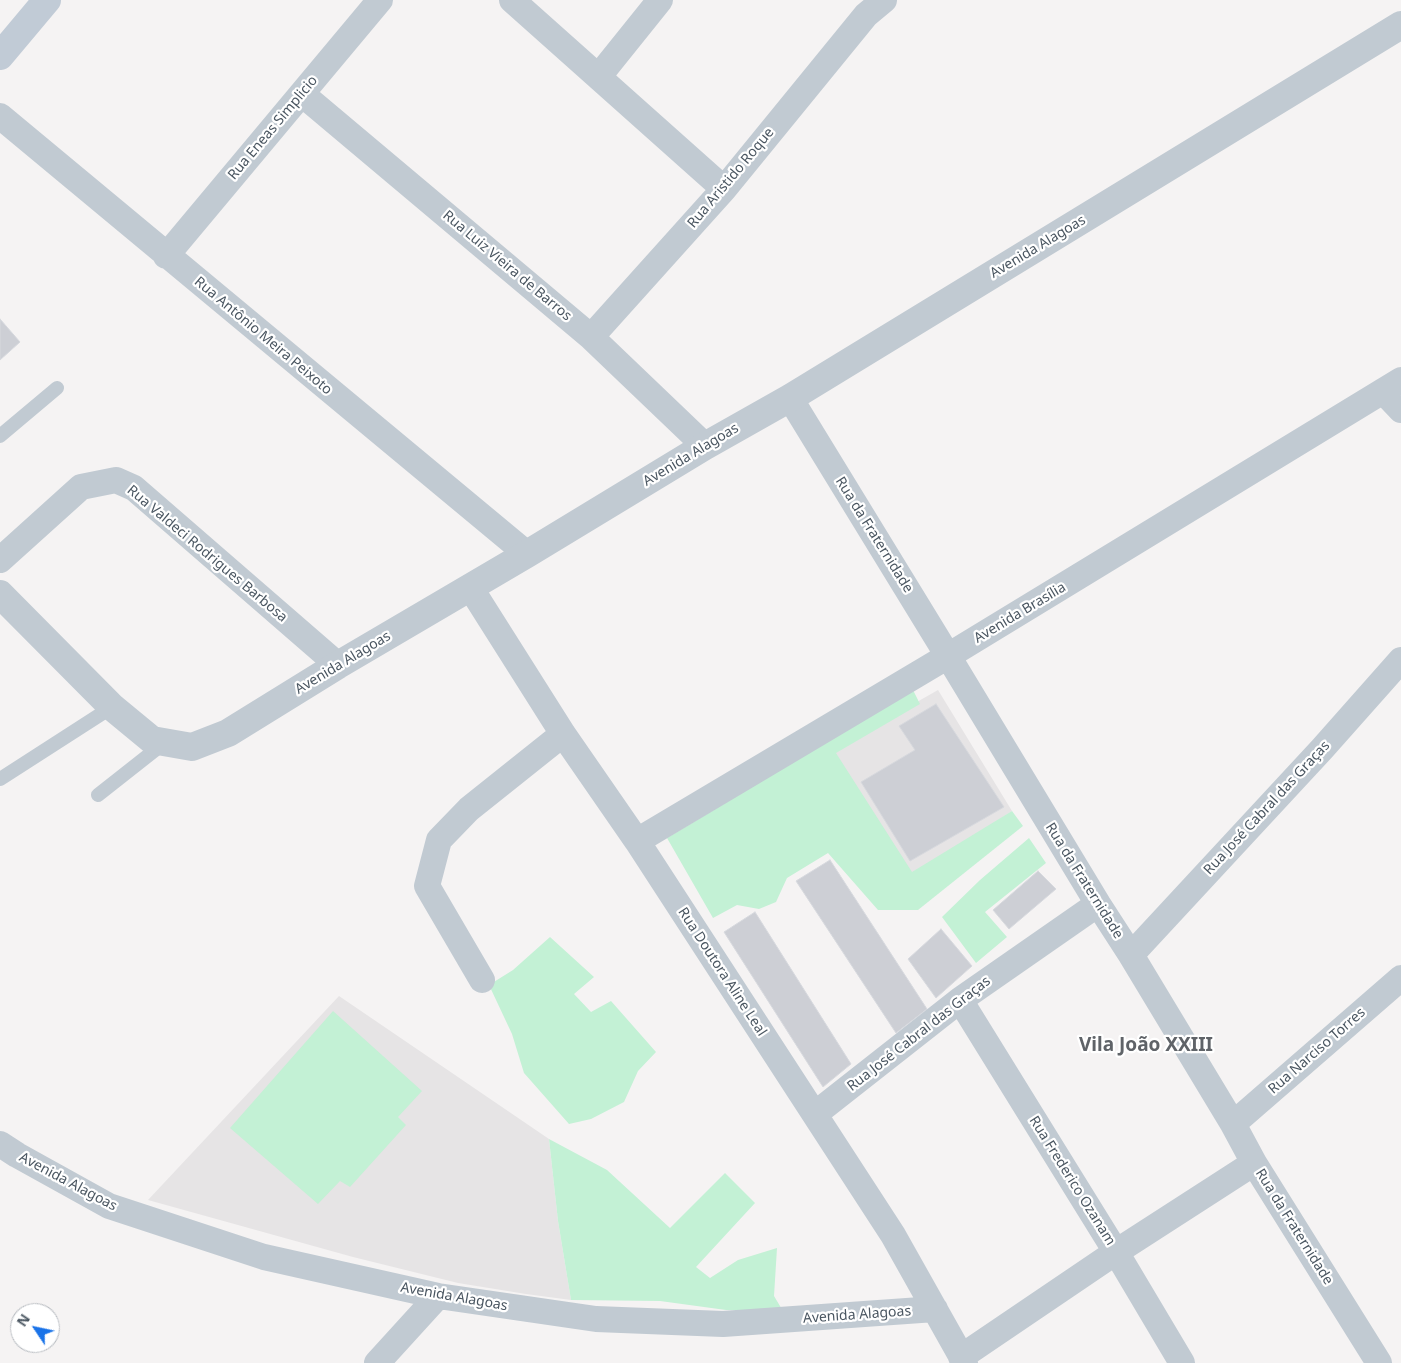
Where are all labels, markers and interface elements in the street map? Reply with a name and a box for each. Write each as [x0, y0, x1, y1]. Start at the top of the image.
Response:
street label: Rua Eneas Simplicio [225, 73, 321, 183]
street label: Rua Aristido Roque [684, 124, 778, 232]
street label: Rua Luiz Vieira de Barros [439, 207, 575, 325]
street label: Avenida Alagoas [987, 212, 1089, 282]
street label: Rua Antônio Meira Peixoto [191, 273, 335, 399]
street label: Avenida Alagoas [640, 420, 742, 490]
street label: Rua da Fraternidade [831, 474, 917, 596]
street label: Rua Valdeci Rodrigues Barbosa [123, 482, 291, 626]
street label: Avenida Brasília [971, 579, 1069, 647]
street label: Avenida Alagoas [292, 628, 394, 698]
street label: Rua José Cabral das Graças [1201, 738, 1333, 878]
street label: Rua da Fraternidade [1041, 820, 1127, 942]
street label: Rua Doutora Aline Leal [674, 905, 770, 1039]
street label: Rua José Cabral das Graças [844, 973, 994, 1095]
street label: Rua Narciso Torres [1265, 1004, 1369, 1098]
district label: Vila João XXIII [1079, 1035, 1213, 1057]
street label: Rua Frederico Ozanam [1025, 1113, 1119, 1249]
street label: Avenida Alagoas [16, 1149, 120, 1215]
street label: Rua da Fraternidade [1251, 1166, 1337, 1288]
street label: Avenida Alagoas [399, 1279, 509, 1315]
north arrow [10, 1303, 60, 1353]
street label: Avenida Alagoas [802, 1303, 912, 1327]
text: N [12, 1310, 34, 1330]

